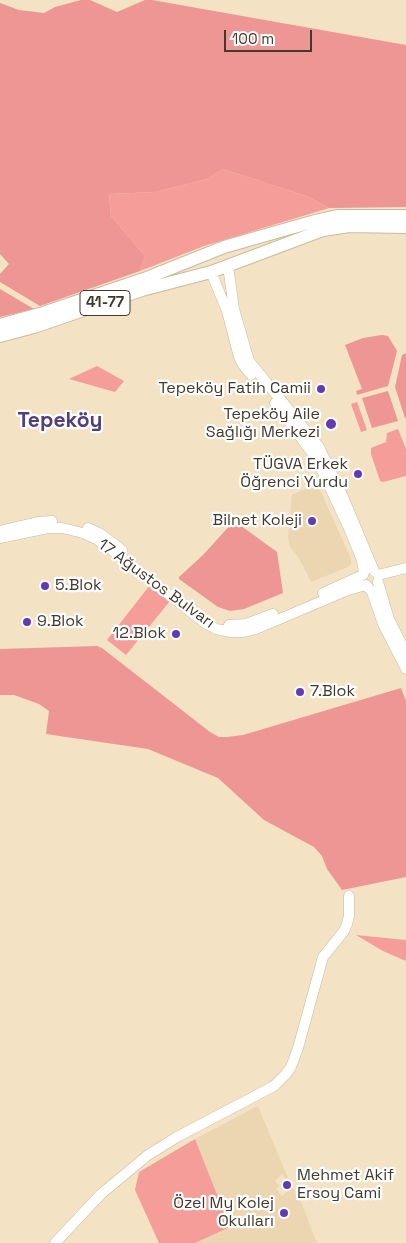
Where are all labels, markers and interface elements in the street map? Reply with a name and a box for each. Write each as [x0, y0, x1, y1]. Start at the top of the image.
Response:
scale bar [226, 20, 314, 52]
text: 100 m [232, 29, 274, 48]
road number: 41-77 [80, 290, 130, 316]
place label: Tepeköy Fatih Camii [158, 379, 311, 399]
marker: Tepeköy Fatih Camii [315, 383, 327, 395]
place label: Tepeköy Aile Sağlığı Merkezi [206, 405, 320, 443]
district label: Tepeköy [17, 408, 103, 434]
marker: Tepeköy Aile Sağlığı Merkezi [324, 417, 338, 431]
place label: TÜGVA Erkek Öğrenci Yurdu [240, 455, 348, 493]
marker: TÜGVA Erkek Öğrenci Yurdu [352, 468, 364, 480]
place label: Bilnet Koleji [213, 511, 302, 531]
marker: Bilnet Koleji [306, 515, 318, 527]
street label: 17 Ağustos Bulvarı [94, 535, 218, 633]
place label: 5.Blok [55, 576, 102, 596]
marker: 5.Blok [39, 580, 51, 592]
place label: 9.Blok [37, 612, 84, 632]
marker: 9.Blok [21, 616, 33, 628]
place label: 12.Blok [113, 624, 166, 644]
marker: 12.Blok [170, 628, 182, 640]
place label: 7.Blok [310, 682, 355, 702]
marker: 7.Blok [294, 686, 306, 698]
place label: Mehmet Akif Ersoy Cami [297, 1166, 394, 1204]
marker: Mehmet Akif Ersoy Cami [281, 1179, 293, 1191]
place label: Özel My Kolej Okulları [173, 1194, 274, 1232]
marker: Özel My Kolej Okulları [278, 1207, 290, 1219]

